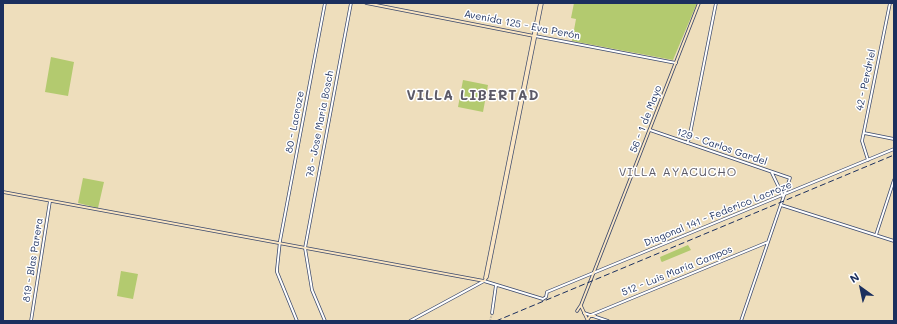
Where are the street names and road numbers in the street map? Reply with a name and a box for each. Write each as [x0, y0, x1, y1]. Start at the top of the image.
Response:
street label: Avenida 125 - Eva Perón [463, 8, 581, 42]
street label: 42 - Perdriel [854, 48, 878, 112]
street label: 78 - Jose Maria Bosch [304, 70, 336, 178]
street label: 56 - 1 de Mayo [628, 84, 664, 154]
street label: 80 - Lacroze [283, 90, 307, 154]
street label: 129 - Carlos Gardel [675, 126, 769, 168]
street label: Diagonal 141 - Federico Lacroze [642, 179, 794, 249]
street label: 819 - Blas Parera [20, 217, 46, 303]
street label: 512 - Luis María Campos [620, 243, 734, 299]

